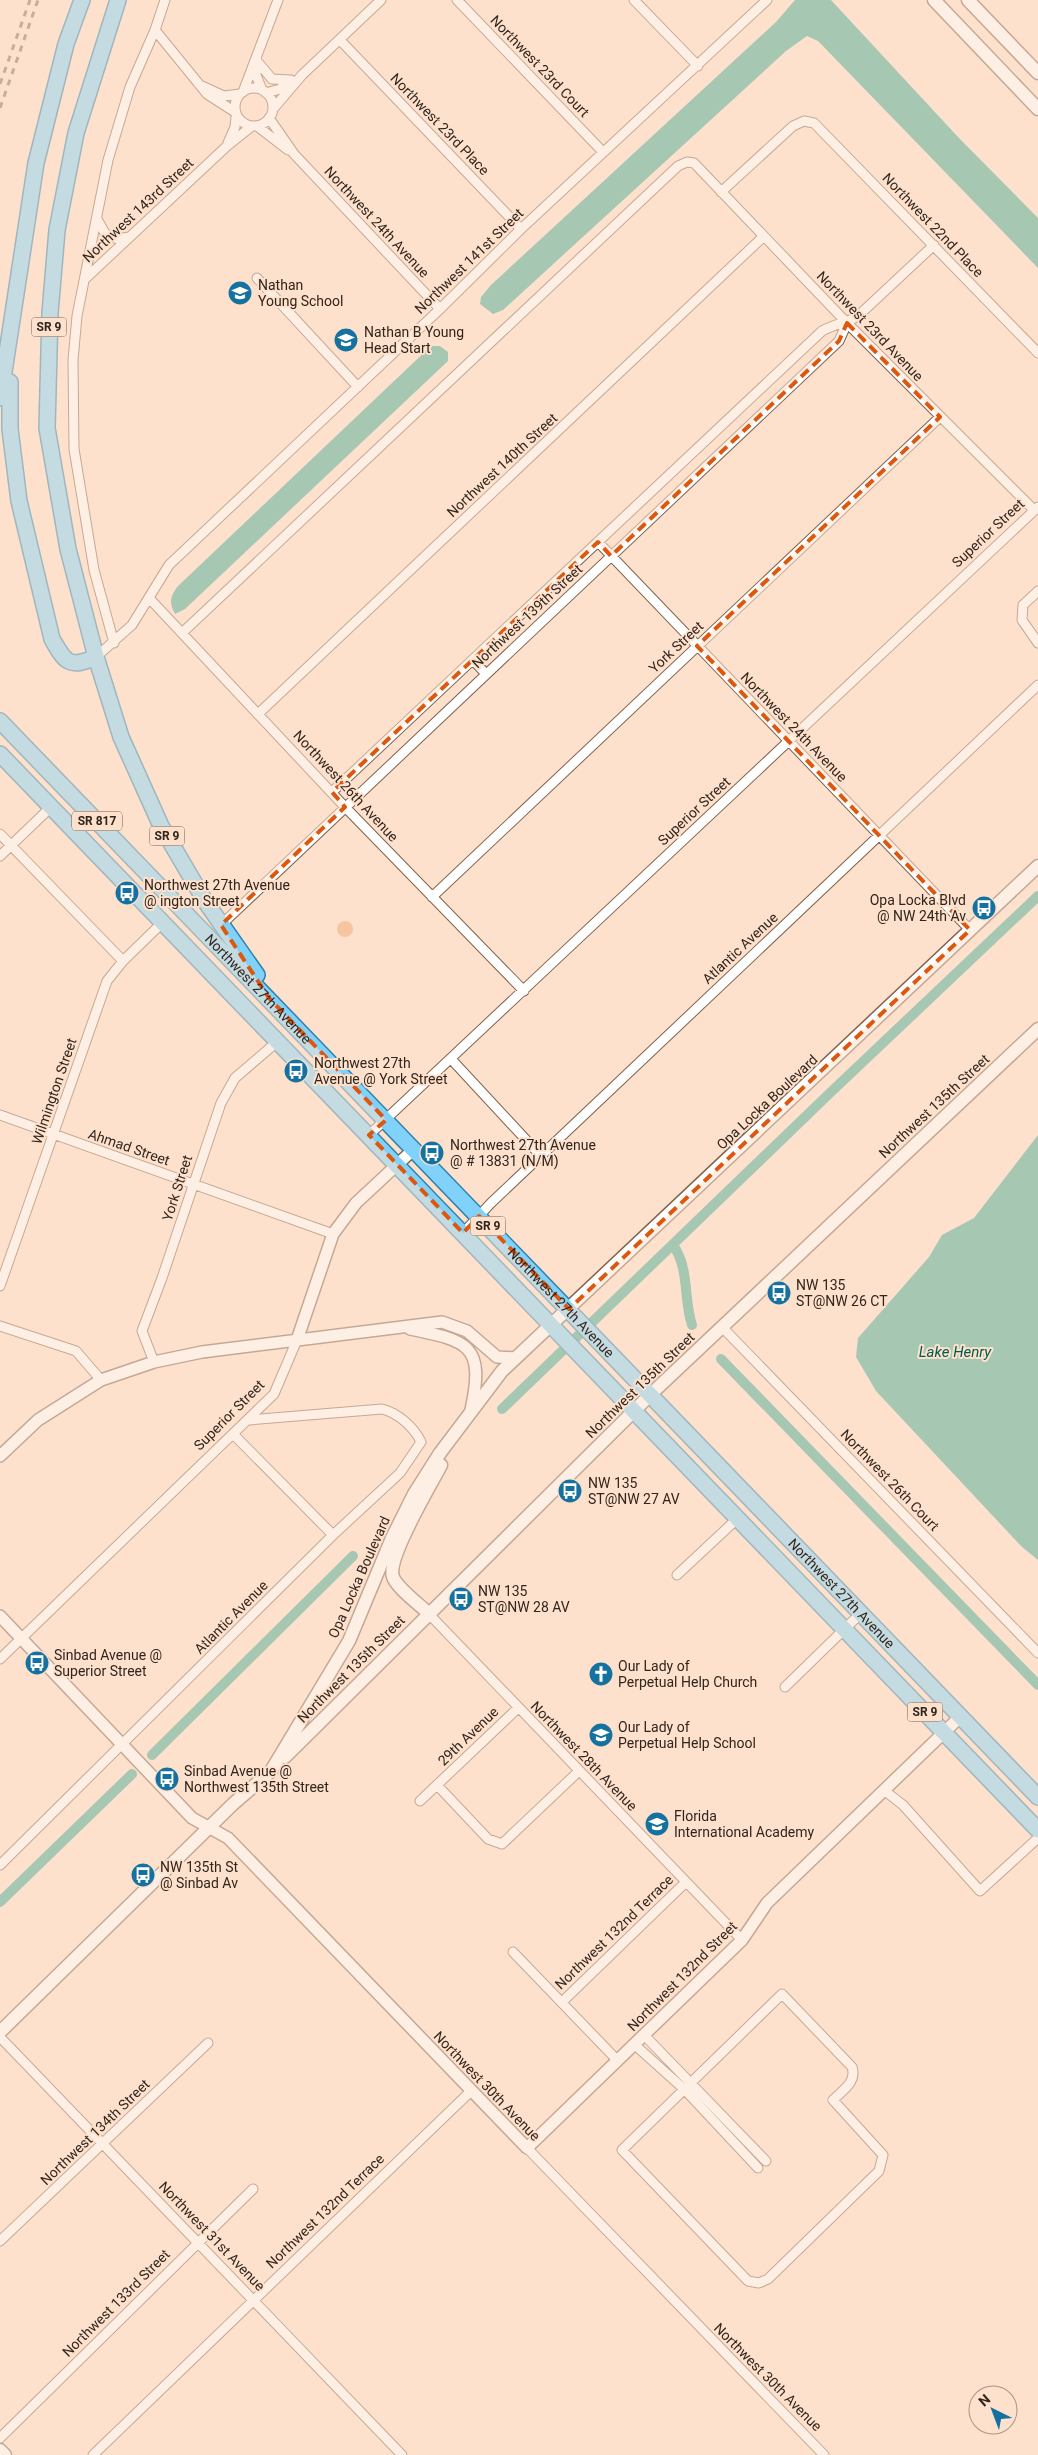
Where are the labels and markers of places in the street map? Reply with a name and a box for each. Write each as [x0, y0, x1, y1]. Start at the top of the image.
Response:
place label: Nathan Young School [258, 277, 343, 309]
school or university icon: Nathan Young School [227, 280, 253, 306]
place label: Nathan B Young Head Start [364, 324, 464, 356]
school or university icon: Nathan B Young Head Start [333, 327, 359, 353]
place label: Northwest 27th Avenue @ ington Street [144, 877, 290, 909]
bus stop icon: Northwest 27th Avenue @ ington Street [114, 880, 140, 906]
place label: Opa Locka Blvd @ NW 24th Av [870, 892, 966, 924]
bus stop icon: Opa Locka Blvd @ NW 24th Av [971, 895, 997, 921]
place label: Northwest 27th Avenue @ York Street [314, 1055, 448, 1087]
bus stop icon: Northwest 27th Avenue @ York Street [283, 1058, 309, 1084]
place label: Northwest 27th Avenue @ # 13831 (N/M) [450, 1137, 596, 1170]
bus stop icon: Northwest 27th Avenue @ # 13831 (N/M) [419, 1140, 445, 1166]
place label: NW 135 ST@NW 26 CT [796, 1277, 888, 1309]
bus stop icon: NW 135 ST@NW 26 CT [766, 1280, 792, 1306]
place label: NW 135 ST@NW 27 AV [588, 1475, 680, 1507]
bus stop icon: NW 135 ST@NW 27 AV [557, 1478, 583, 1504]
place label: NW 135 ST@NW 28 AV [478, 1583, 570, 1615]
bus stop icon: NW 135 ST@NW 28 AV [448, 1586, 474, 1612]
place label: Sinbad Avenue @ Superior Street [54, 1647, 162, 1679]
bus stop icon: Sinbad Avenue @ Superior Street [24, 1650, 50, 1676]
place label: Our Lady of Perpetual Help Church [618, 1658, 757, 1690]
church icon: Our Lady of Perpetual Help Church [588, 1661, 614, 1687]
place label: Our Lady of Perpetual Help School [618, 1719, 756, 1751]
school or university icon: Our Lady of Perpetual Help School [588, 1722, 614, 1748]
place label: Sinbad Avenue @ Northwest 135th Street [184, 1763, 329, 1795]
bus stop icon: Sinbad Avenue @ Northwest 135th Street [154, 1766, 180, 1792]
place label: Florida International Academy [674, 1808, 814, 1840]
school or university icon: Florida International Academy [644, 1811, 670, 1837]
place label: NW 135th St @ Sinbad Av [160, 1859, 239, 1891]
bus stop icon: NW 135th St @ Sinbad Av [130, 1862, 156, 1888]

